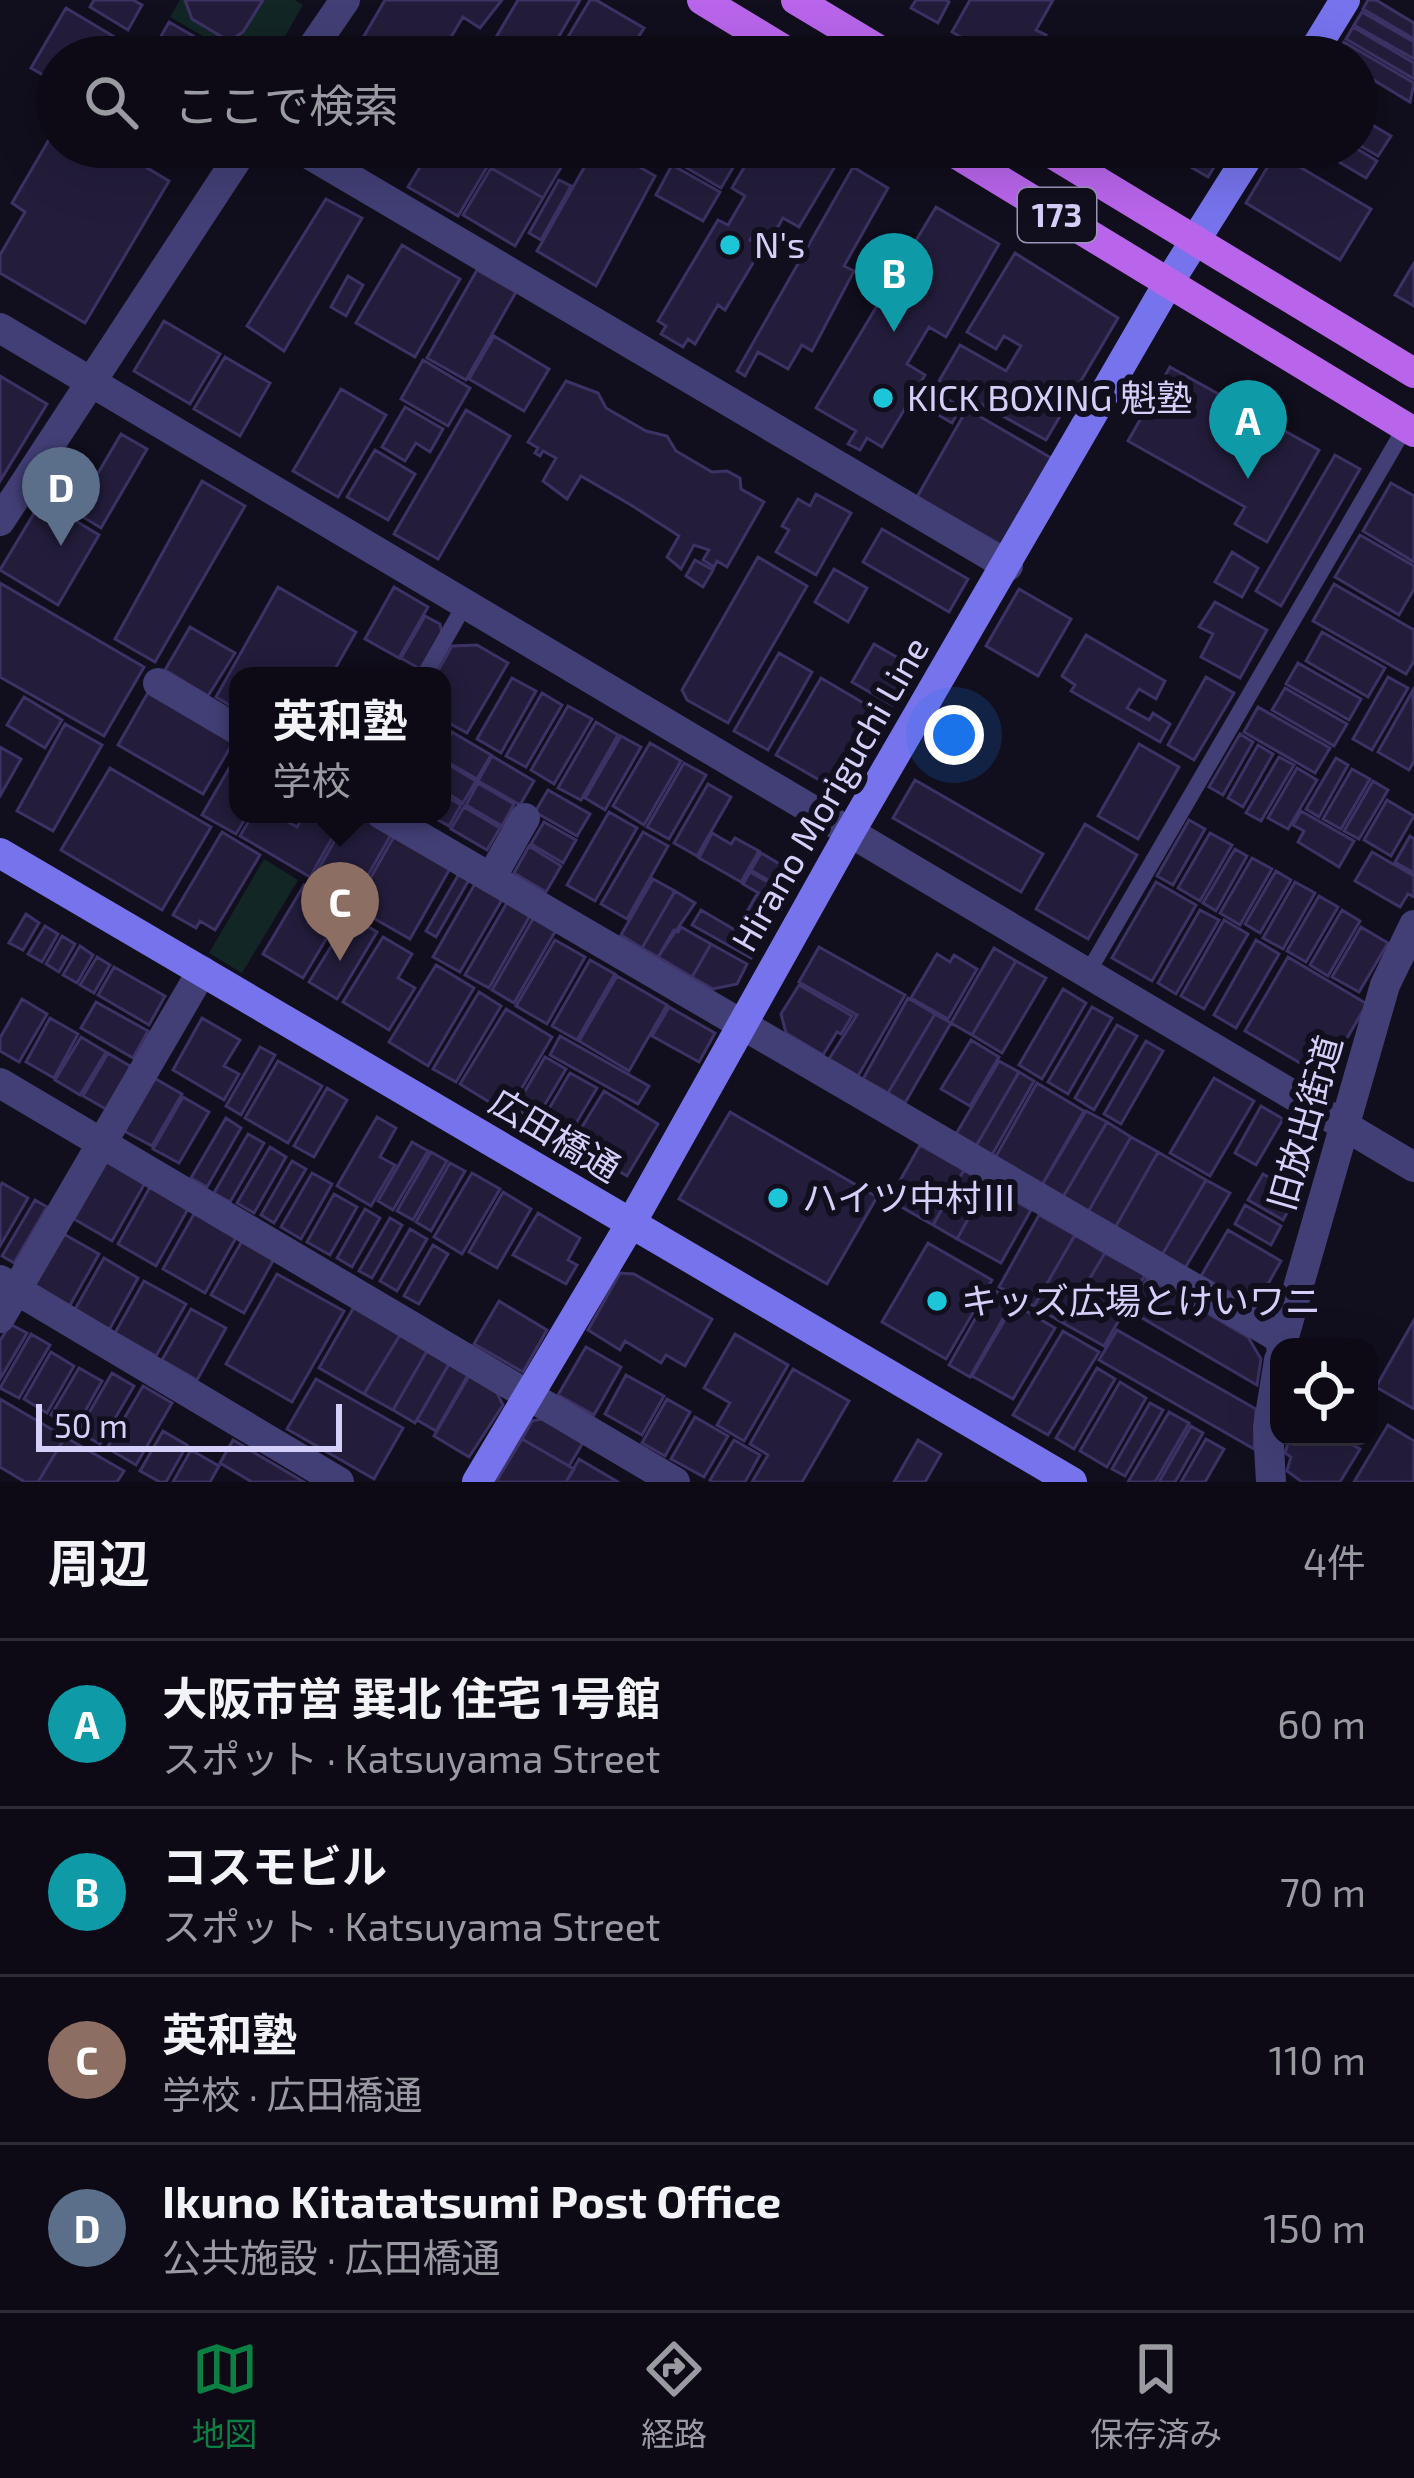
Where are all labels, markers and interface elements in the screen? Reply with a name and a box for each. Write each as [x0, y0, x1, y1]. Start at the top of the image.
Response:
search box [36, 36, 1378, 168]
icon: search [78, 69, 144, 135]
text: ここで検索 [174, 77, 399, 131]
road number: 173 [1018, 188, 1096, 242]
place label: N's [754, 222, 805, 265]
marker: N's [717, 232, 743, 258]
pin: B [855, 233, 933, 332]
place label: KICK BOXING 魁塾 [907, 375, 1192, 418]
pin: A [1209, 380, 1287, 479]
marker: KICK BOXING 魁塾 [870, 385, 896, 411]
pin: D [22, 447, 100, 546]
street label: Hirano Moriguchi Line [721, 628, 936, 958]
popup [229, 667, 451, 823]
text: 英和塾 [272, 692, 408, 746]
your location [924, 705, 984, 765]
text: 学校 [272, 756, 351, 803]
pin: C [301, 862, 379, 961]
street label: 旧放出街道 [1258, 1030, 1349, 1215]
street label: 広田橋通 [483, 1078, 629, 1189]
place label: ハイツ中村Ⅲ [802, 1175, 1017, 1218]
marker: ハイツ中村Ⅲ [765, 1185, 791, 1211]
place label: キッズ広場とけいワニ [961, 1278, 1321, 1321]
marker: キッズ広場とけいワニ [924, 1288, 950, 1314]
map controls [1270, 1338, 1378, 1446]
button: locate [1270, 1338, 1378, 1446]
scale bar [36, 1398, 342, 1451]
text: 50 m [54, 1405, 128, 1445]
text: 周辺 [48, 1531, 150, 1592]
text: 4件 [1303, 1538, 1366, 1585]
text: 大阪市営 巽北 住宅 1号館 [162, 1670, 661, 1724]
text: A [74, 1700, 100, 1747]
text: 60 m [1277, 1700, 1366, 1747]
text: スポット · Katsuyama Street [162, 1734, 660, 1781]
text: コスモビル [162, 1838, 387, 1892]
text: B [75, 1868, 99, 1915]
text: 70 m [1280, 1868, 1366, 1915]
text: スポット · Katsuyama Street [162, 1902, 660, 1949]
text: 英和塾 [162, 2006, 297, 2060]
text: C [76, 2036, 98, 2083]
text: 110 m [1269, 2036, 1366, 2083]
text: 学校 · 広田橋通 [162, 2070, 423, 2117]
text: Ikuno Kitatatsumi Post Office [162, 2173, 781, 2227]
text: D [74, 2204, 100, 2251]
text: 150 m [1263, 2204, 1366, 2251]
text: 公共施設 · 広田橋通 [162, 2233, 501, 2280]
tab: 地図 [192, 2336, 258, 2456]
tab: 経路 [641, 2336, 707, 2456]
tab: 保存済み [1090, 2336, 1222, 2456]

